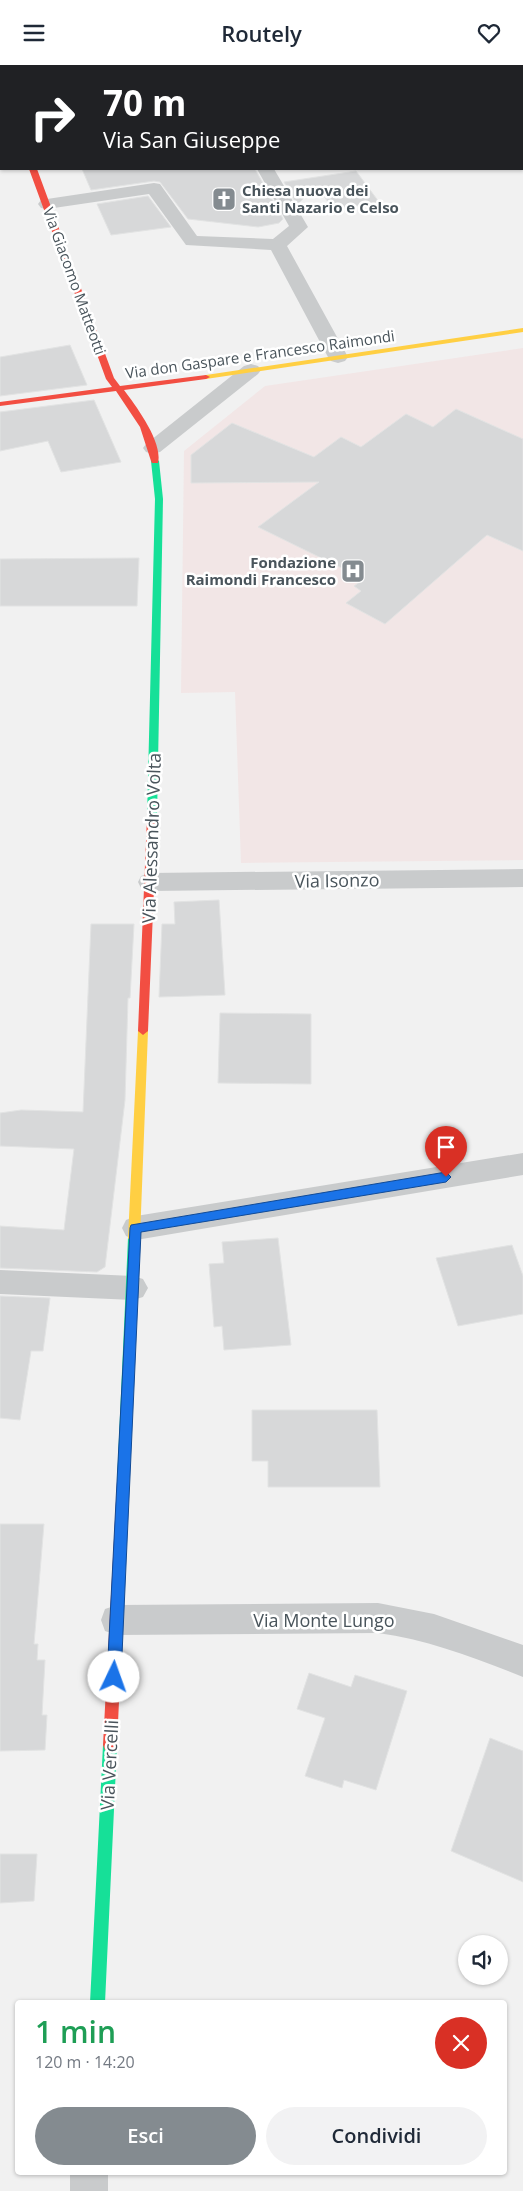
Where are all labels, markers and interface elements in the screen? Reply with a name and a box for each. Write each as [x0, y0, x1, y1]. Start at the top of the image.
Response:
text: Routely [221, 18, 302, 48]
icon: menu [20, 19, 48, 47]
icon: heart [475, 19, 503, 47]
text: 70 m [103, 79, 186, 126]
icon: right [20, 85, 85, 150]
text: Via San Giuseppe [103, 124, 280, 154]
place label: Chiesa nuova dei Santi Nazario e Celso [242, 180, 399, 217]
church icon: Chiesa nuova dei Santi Nazario e Celso [211, 186, 237, 212]
street label: Via Giacomo Matteotti [39, 205, 111, 357]
street label: Via don Gaspare e Francesco Raimondi [124, 325, 396, 383]
place label: Fondazione Raimondi Francesco [186, 552, 336, 589]
hospital icon: Fondazione Raimondi Francesco [340, 558, 366, 584]
street label: Via Alessandro Volta [136, 752, 166, 924]
street label: Via Isonzo [294, 867, 380, 893]
pin [425, 1126, 467, 1177]
icon: arrive [432, 1133, 460, 1161]
street label: Via Monte Lungo [253, 1608, 395, 1632]
position arrow [87, 1650, 139, 1702]
street label: Via Vercelli [95, 1719, 123, 1811]
map controls [458, 1935, 508, 1985]
button: sound [458, 1935, 508, 1985]
text: 1 min [35, 2011, 116, 2052]
button: close [435, 2017, 487, 2069]
text: 120 m · 14:20 [35, 2051, 135, 2073]
button: Esci [35, 2107, 256, 2165]
button: Condividi [266, 2107, 487, 2165]

